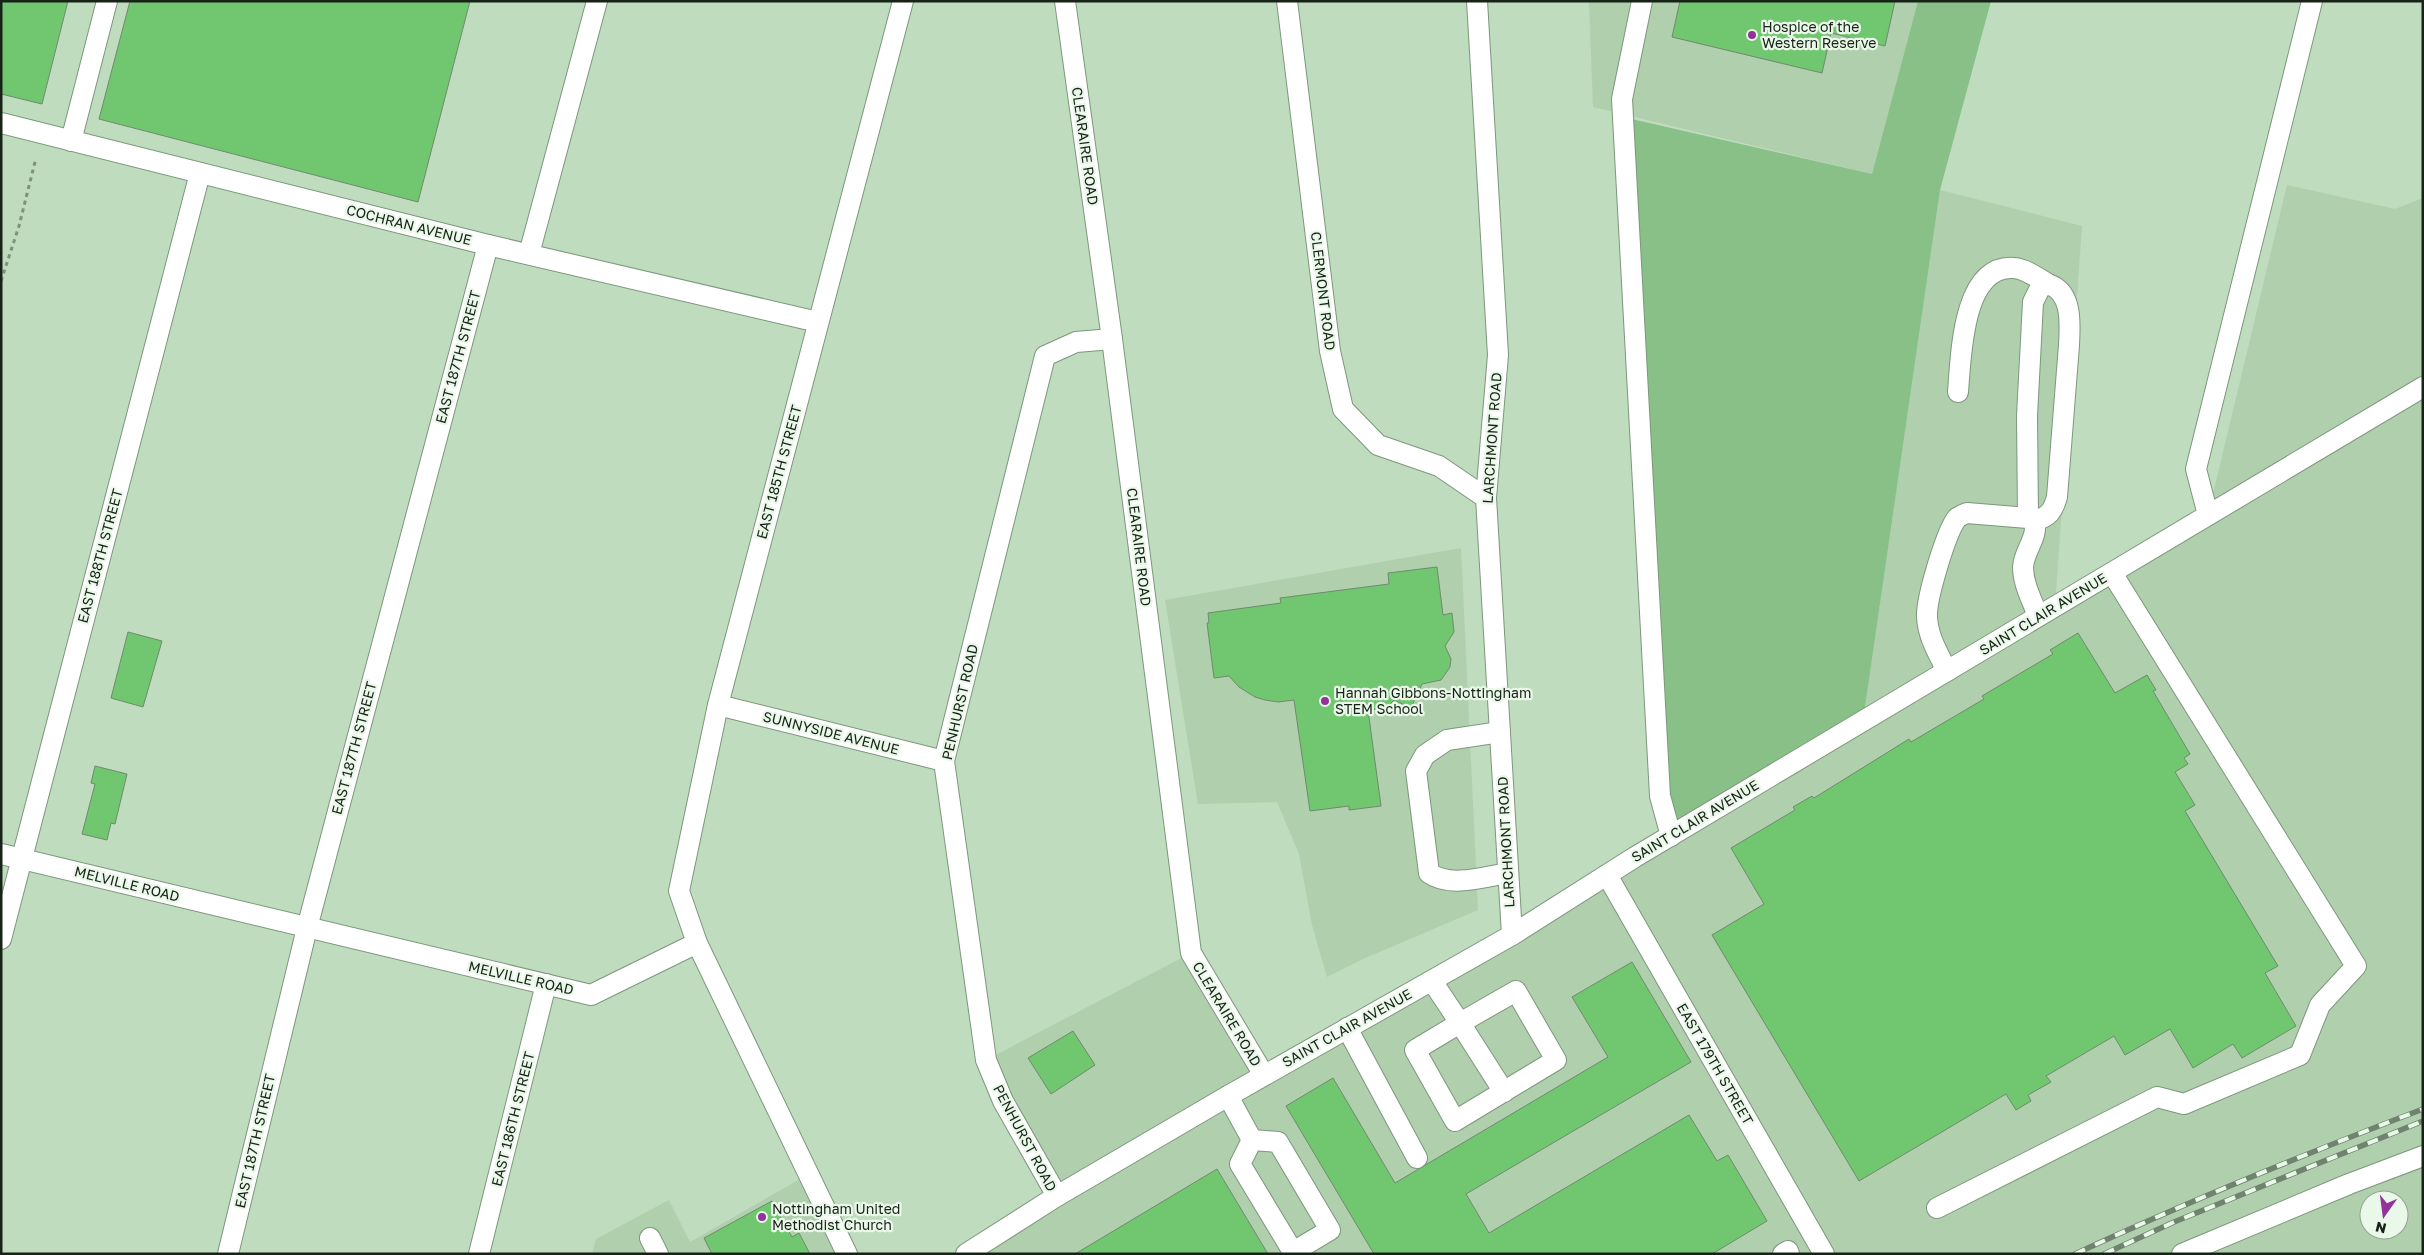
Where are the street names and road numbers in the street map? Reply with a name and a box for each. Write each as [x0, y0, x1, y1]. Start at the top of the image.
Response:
street label: CLEARAIRE ROAD [1069, 86, 1102, 206]
street label: COCHRAN AVENUE [345, 201, 474, 248]
street label: CLERMONT ROAD [1308, 231, 1339, 351]
street label: EAST 187TH STREET [432, 288, 484, 425]
street label: LARCHMONT ROAD [1478, 372, 1505, 504]
street label: EAST 185TH STREET [752, 403, 805, 541]
street label: EAST 188TH STREET [73, 487, 126, 625]
street label: CLEARAIRE ROAD [1124, 487, 1155, 607]
street label: SAINT CLAIR AVENUE [1976, 569, 2110, 658]
street label: PENHURST ROAD [938, 642, 981, 762]
street label: EAST 187TH STREET [328, 679, 380, 816]
street label: SUNNYSIDE AVENUE [761, 707, 901, 758]
street label: LARCHMONT ROAD [1494, 776, 1517, 908]
street label: SAINT CLAIR AVENUE [1628, 776, 1762, 865]
street label: MELVILLE ROAD [73, 862, 181, 905]
street label: MELVILLE ROAD [467, 957, 576, 998]
street label: CLEARAIRE ROAD [1189, 958, 1265, 1069]
street label: SAINT CLAIR AVENUE [1279, 985, 1415, 1070]
street label: EAST 179TH STREET [1674, 1000, 1757, 1128]
street label: EAST 186TH STREET [488, 1049, 538, 1188]
street label: EAST 187TH STREET [231, 1072, 278, 1210]
street label: PENHURST ROAD [990, 1081, 1061, 1194]

